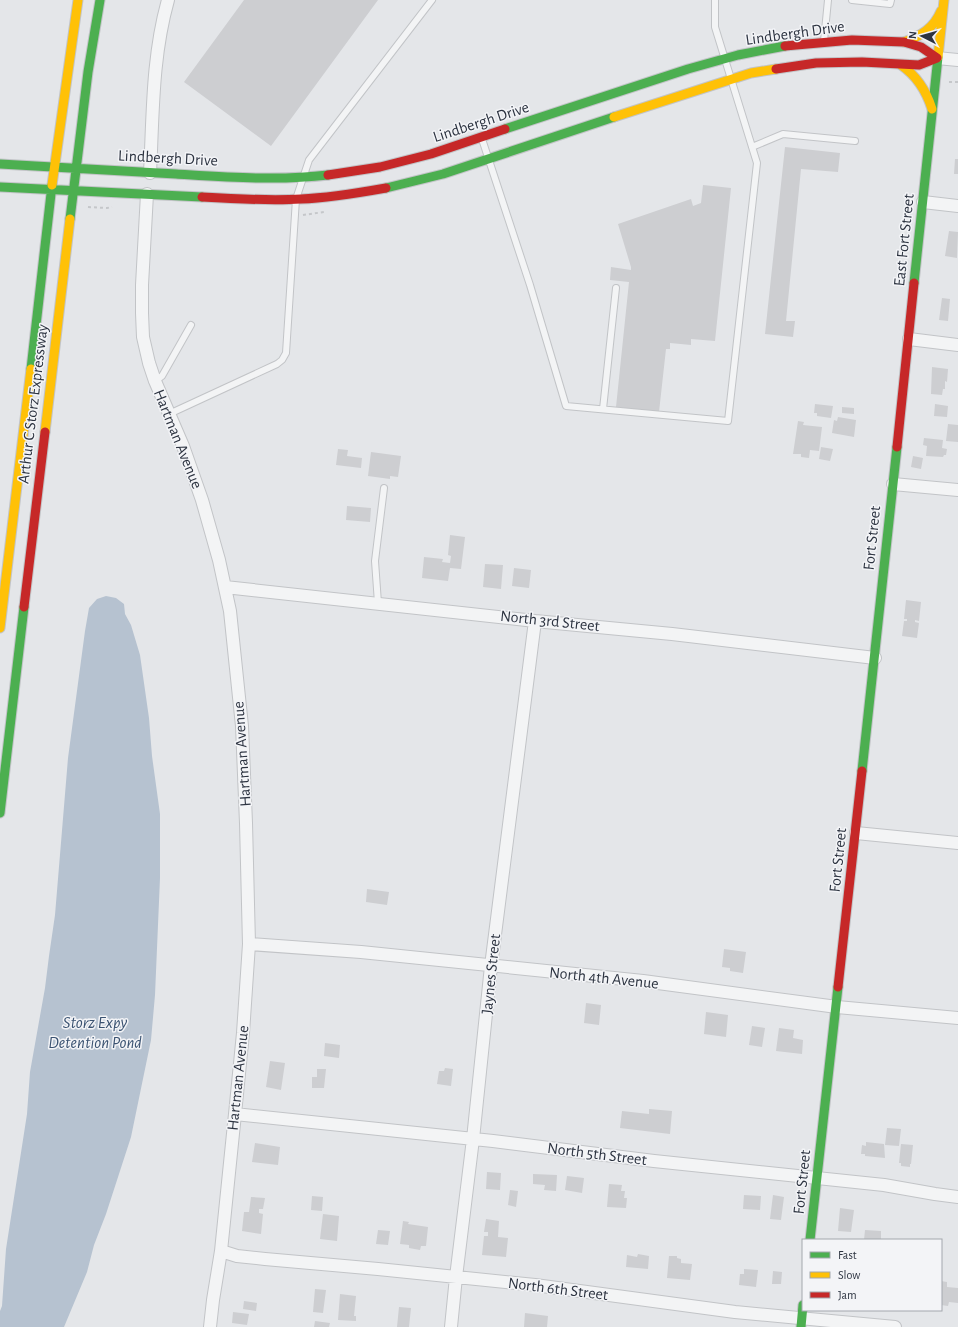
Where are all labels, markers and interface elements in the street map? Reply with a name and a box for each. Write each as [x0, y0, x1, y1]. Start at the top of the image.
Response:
north arrow [902, 16, 942, 56]
street label: Lindbergh Drive [744, 18, 846, 48]
text: N [907, 31, 918, 39]
street label: Lindbergh Drive [431, 99, 531, 145]
street label: Lindbergh Drive [118, 147, 218, 169]
street label: East Fort Street [891, 193, 917, 287]
street label: Arthur C Storz Expressway [15, 323, 52, 485]
street label: Hartman Avenue [151, 387, 205, 491]
street label: Fort Street [861, 505, 883, 571]
street label: North 3rd Street [499, 608, 601, 634]
street label: Hartman Avenue [230, 701, 254, 807]
street label: Fort Street [827, 827, 849, 893]
street label: Jaynes Street [479, 933, 504, 1015]
street label: North 4th Avenue [548, 964, 660, 992]
water label: Storz Expy Detention Pond [48, 1014, 142, 1051]
street label: Hartman Avenue [225, 1025, 251, 1131]
street label: North 5th Street [546, 1140, 648, 1168]
street label: Fort Street [791, 1149, 813, 1215]
legend [802, 1239, 942, 1311]
text: Fast [838, 1249, 857, 1261]
text: Slow [838, 1269, 860, 1281]
street label: North 6th Street [507, 1275, 609, 1303]
text: Jam [838, 1289, 857, 1301]

